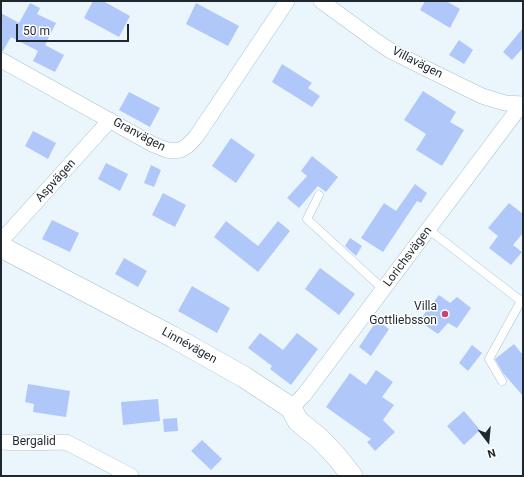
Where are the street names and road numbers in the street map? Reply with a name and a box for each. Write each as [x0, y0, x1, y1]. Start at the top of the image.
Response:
street label: Villavägen [389, 44, 445, 82]
street label: Granvägen [110, 115, 168, 155]
street label: Aspvägen [33, 157, 79, 205]
street label: Lorichsvägen [381, 224, 435, 290]
street label: Linnévägen [159, 325, 219, 367]
street label: Bergalid [12, 435, 56, 449]

